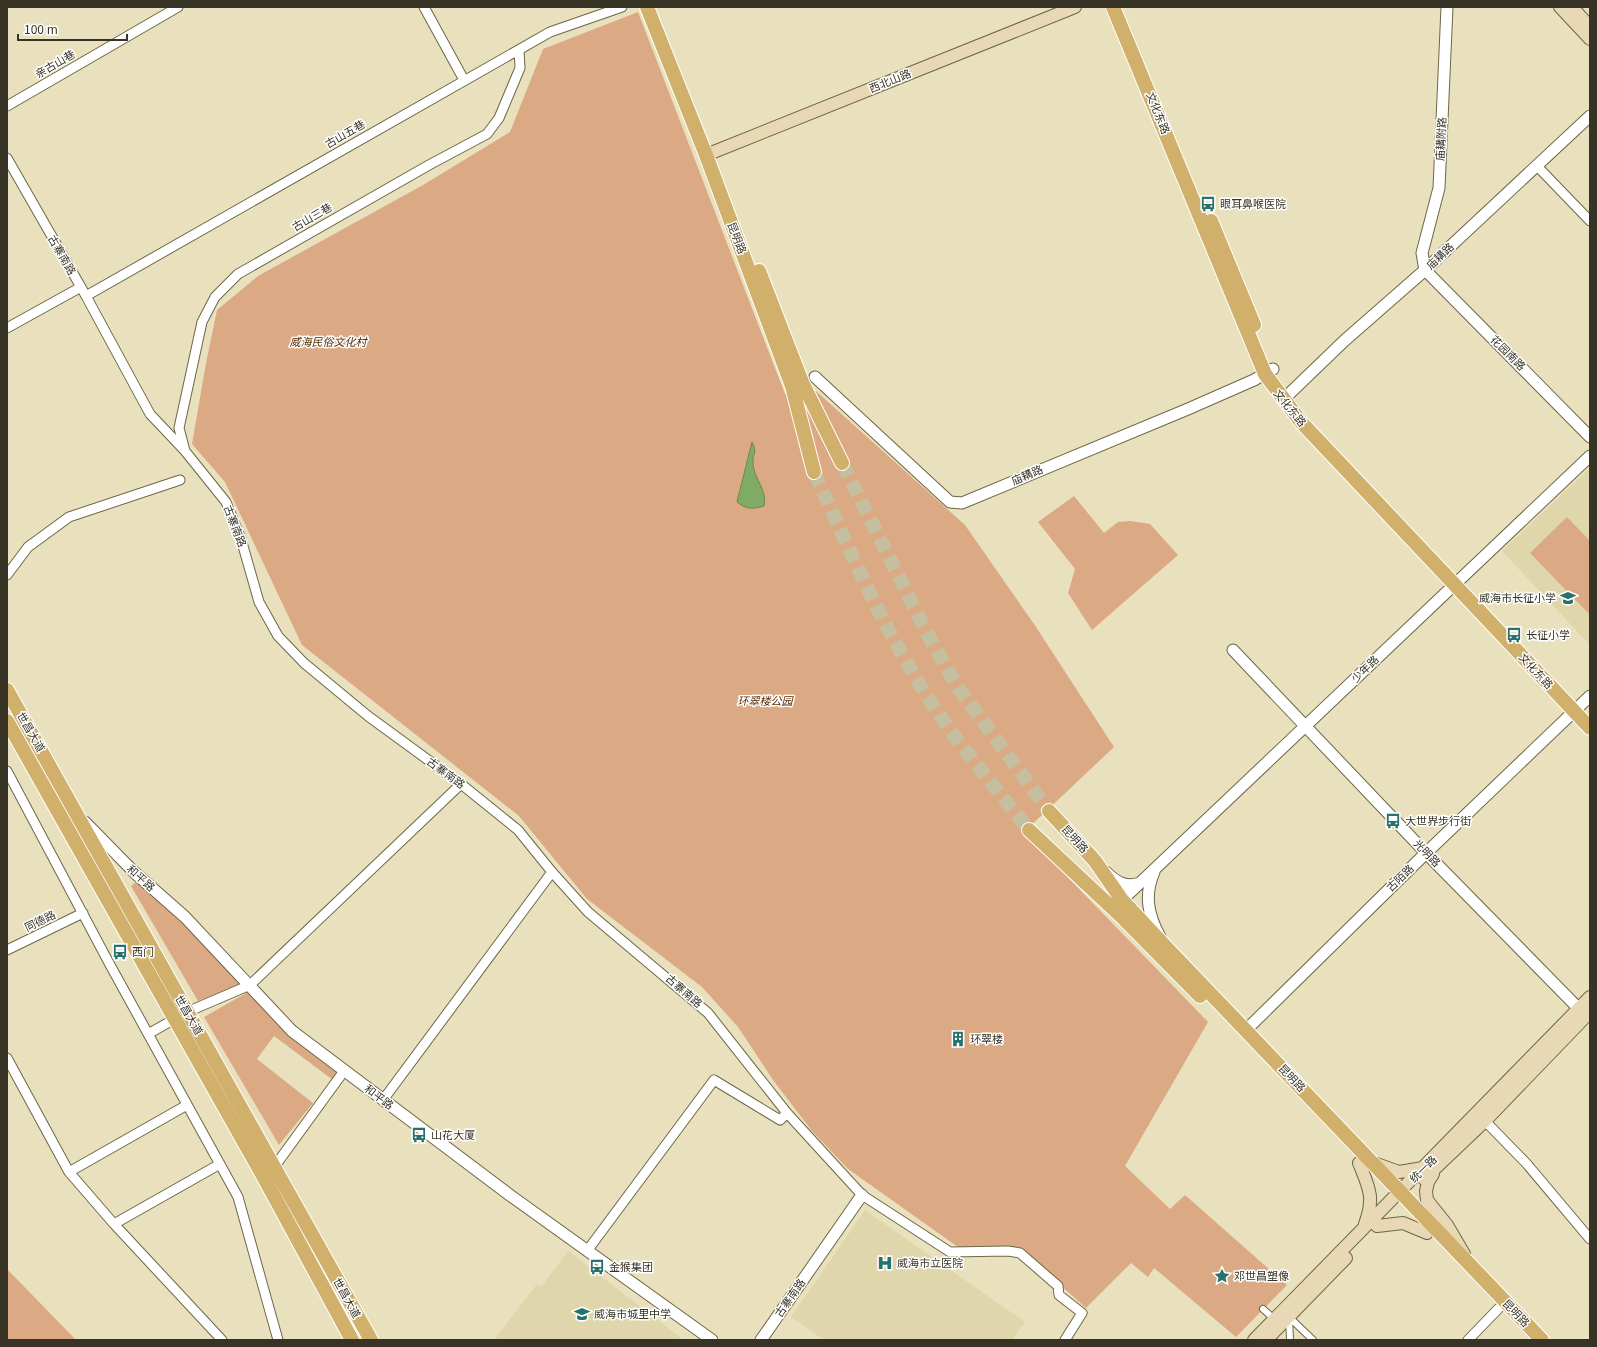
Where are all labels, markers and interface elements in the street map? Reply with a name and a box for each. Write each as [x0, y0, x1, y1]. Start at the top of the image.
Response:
scale bar [18, 16, 127, 42]
text: 100 m [24, 20, 58, 37]
street label: 亲古山巷 [31, 45, 78, 81]
street label: 西北山路 [866, 64, 913, 96]
street label: 文化东路 [1143, 89, 1175, 136]
street label: 古山五巷 [321, 115, 368, 151]
street label: 庙耩附路 [1431, 117, 1449, 161]
bus stop icon: 眼耳鼻喉医院 [1199, 195, 1217, 213]
place label: 眼耳鼻喉医院 [1220, 195, 1286, 211]
street label: 古山三巷 [288, 198, 335, 234]
street label: 昆明路 [725, 219, 751, 256]
street label: 古寨南路 [45, 231, 81, 278]
street label: 庙耩路 [1422, 238, 1457, 272]
street label: 花园南路 [1487, 331, 1530, 374]
park label: 威海民俗文化村 [290, 333, 368, 349]
street label: 文化东路 [1271, 385, 1311, 430]
street label: 庙耩路 [1008, 460, 1045, 488]
street label: 古寨南路 [221, 502, 251, 549]
place label: 威海市长征小学 [1479, 589, 1556, 605]
school or university icon: 威海市长征小学 [1559, 589, 1577, 607]
bus stop icon: 长征小学 [1505, 626, 1523, 644]
place label: 长征小学 [1526, 626, 1570, 642]
street label: 文化东路 [1516, 649, 1558, 692]
street label: 少年路 [1347, 651, 1382, 685]
park label: 环翠楼公园 [738, 692, 794, 708]
street label: 世昌大道 [14, 708, 50, 755]
street label: 古寨南路 [424, 753, 469, 792]
bus stop icon: 大世界步行街 [1384, 812, 1402, 830]
place label: 大世界步行街 [1405, 812, 1471, 828]
street label: 昆明路 [1059, 821, 1093, 856]
street label: 光明路 [1411, 835, 1445, 870]
street label: 和平路 [124, 860, 159, 894]
street label: 古陌路 [1382, 860, 1417, 894]
street label: 同德路 [21, 906, 58, 935]
bus stop icon: 西门 [111, 943, 129, 961]
place label: 西门 [132, 943, 154, 959]
street label: 古寨南路 [663, 970, 707, 1011]
street label: 世昌大道 [172, 991, 208, 1038]
building icon: 环翠楼 [949, 1030, 967, 1048]
place label: 环翠楼 [970, 1030, 1003, 1046]
street label: 昆明路 [1276, 1060, 1310, 1095]
street label: 和平路 [362, 1080, 398, 1113]
bus stop icon: 山花大厦 [410, 1126, 428, 1144]
place label: 山花大厦 [431, 1126, 475, 1142]
street label: 统一路 [1405, 1151, 1440, 1186]
hospital icon: 威海市立医院 [876, 1254, 894, 1272]
place label: 威海市立医院 [897, 1254, 963, 1270]
bus stop icon: 金猴集团 [588, 1258, 606, 1276]
place label: 金猴集团 [609, 1258, 653, 1274]
place icon: 邓世昌塑像 [1213, 1267, 1231, 1285]
place label: 邓世昌塑像 [1234, 1267, 1289, 1283]
street label: 世昌大道 [330, 1274, 366, 1321]
street label: 古寨南路 [770, 1275, 808, 1320]
street label: 昆明路 [1500, 1295, 1534, 1330]
school or university icon: 威海市城里中学 [573, 1305, 591, 1323]
place label: 威海市城里中学 [594, 1305, 671, 1321]

